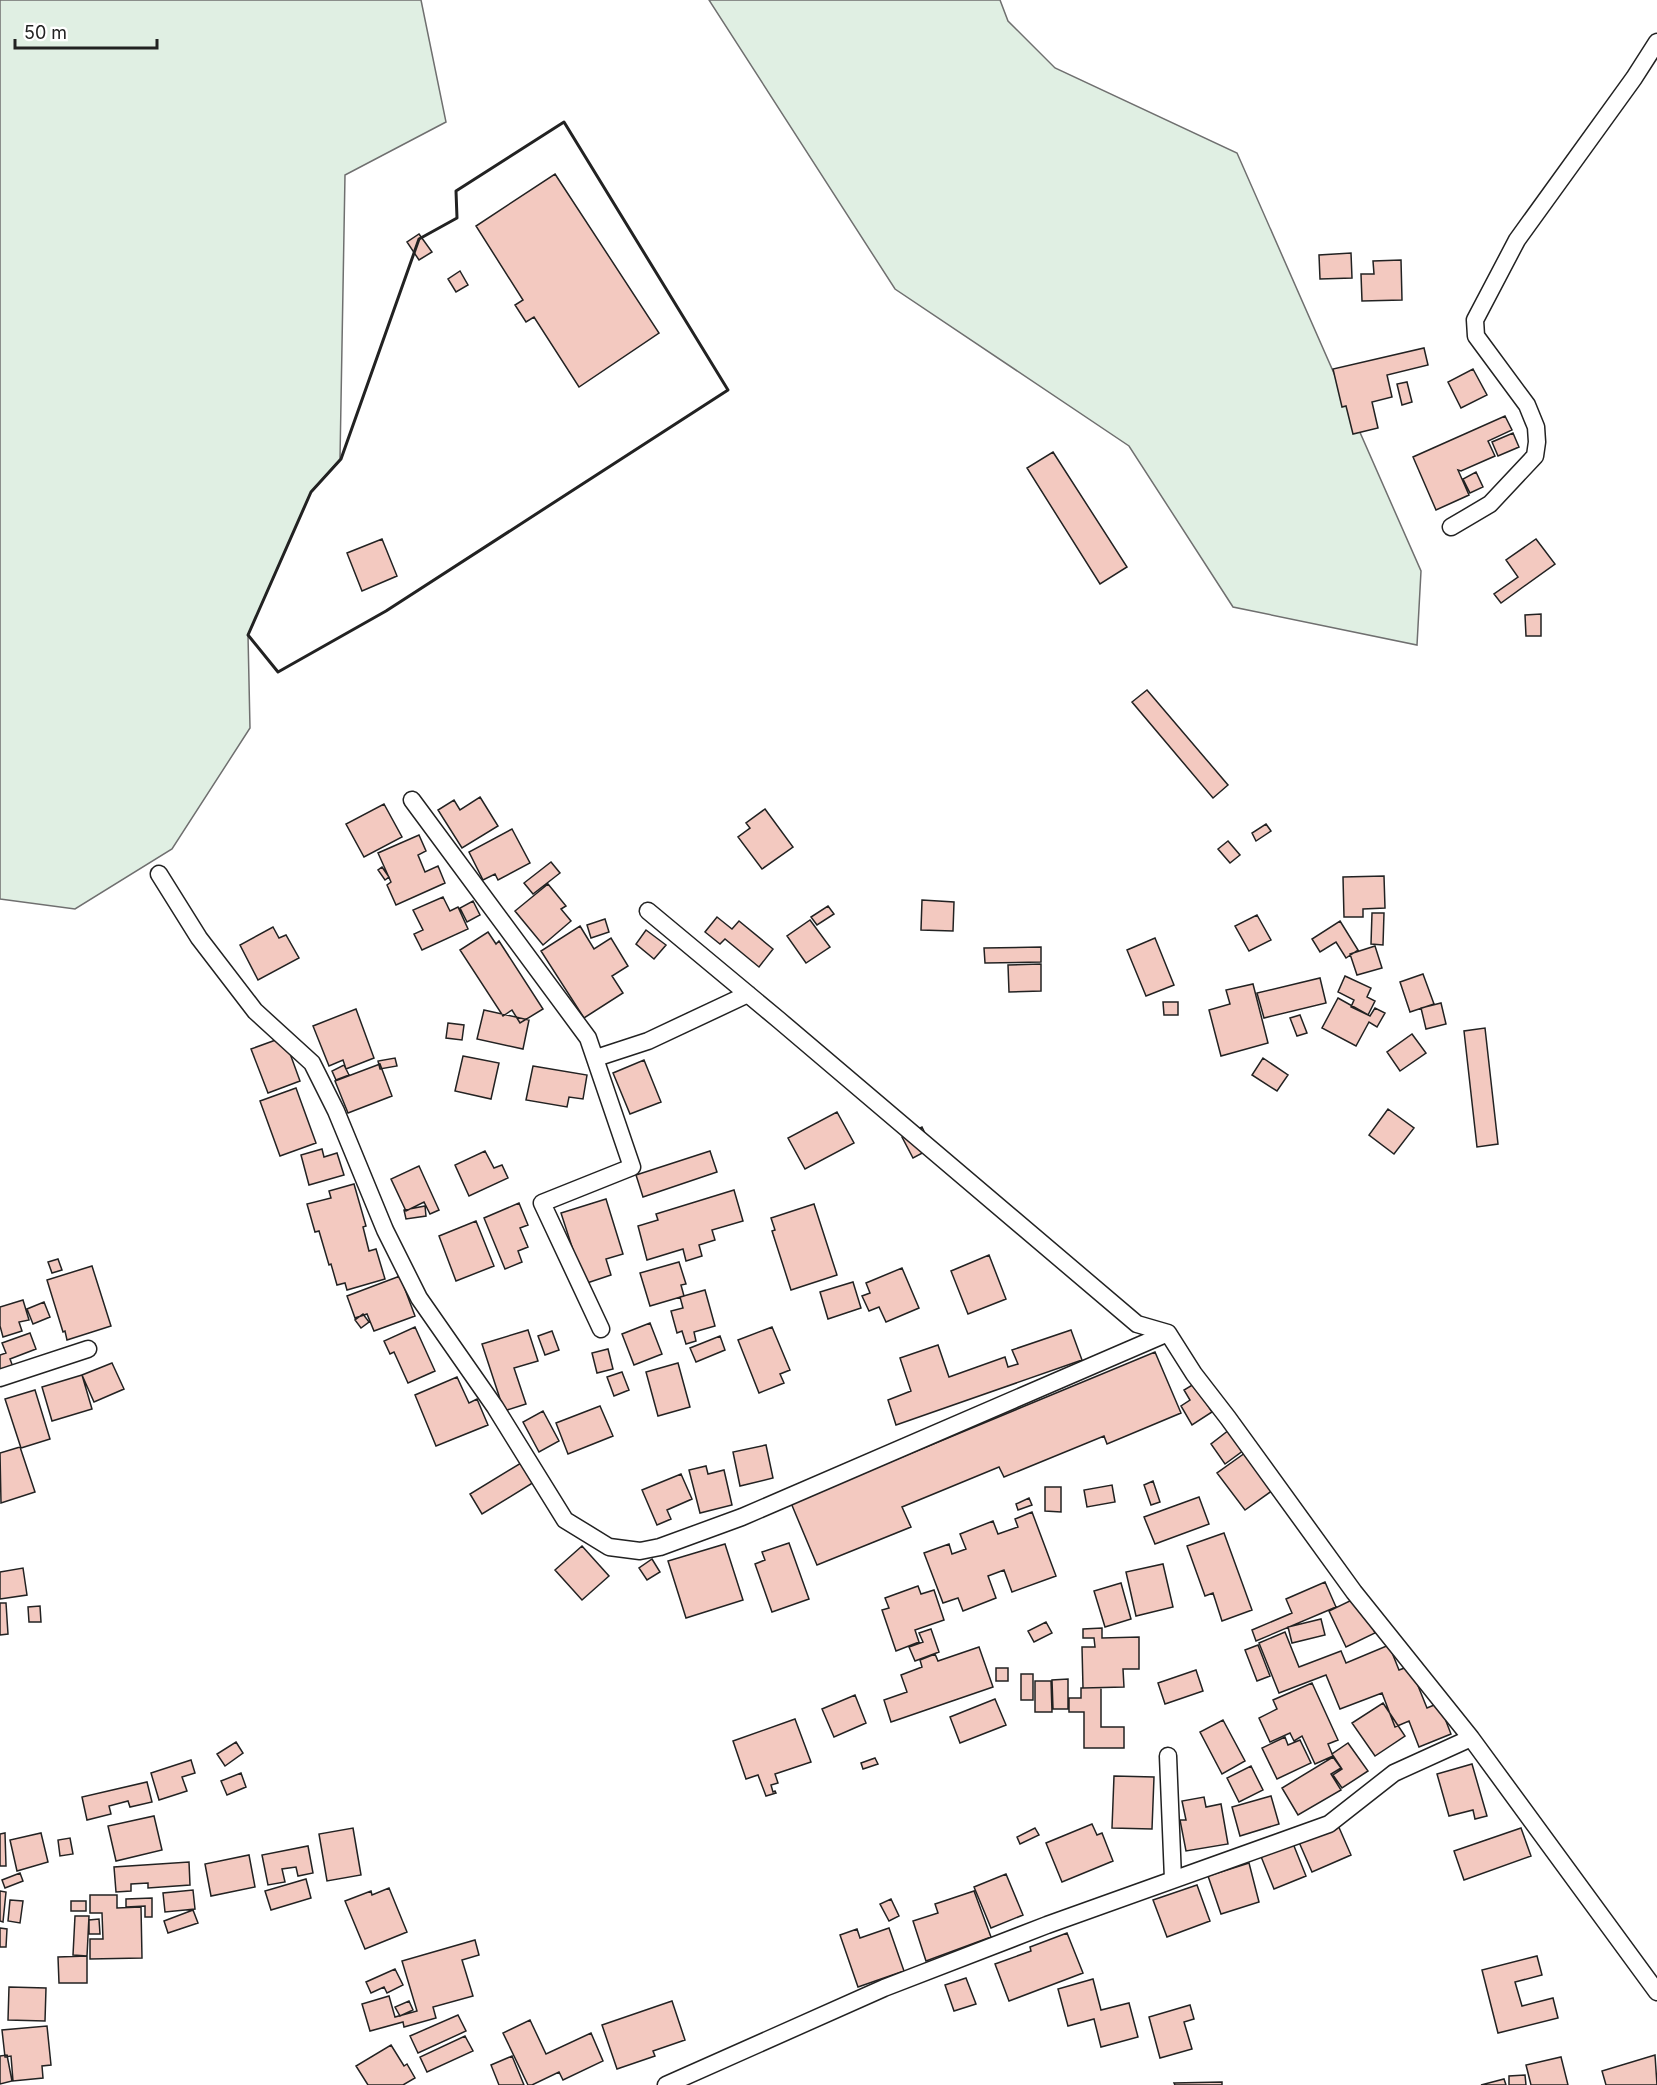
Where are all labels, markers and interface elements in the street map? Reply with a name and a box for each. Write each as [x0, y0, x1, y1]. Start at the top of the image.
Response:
scale bar [15, 12, 158, 50]
text: 50 m [24, 22, 67, 43]

